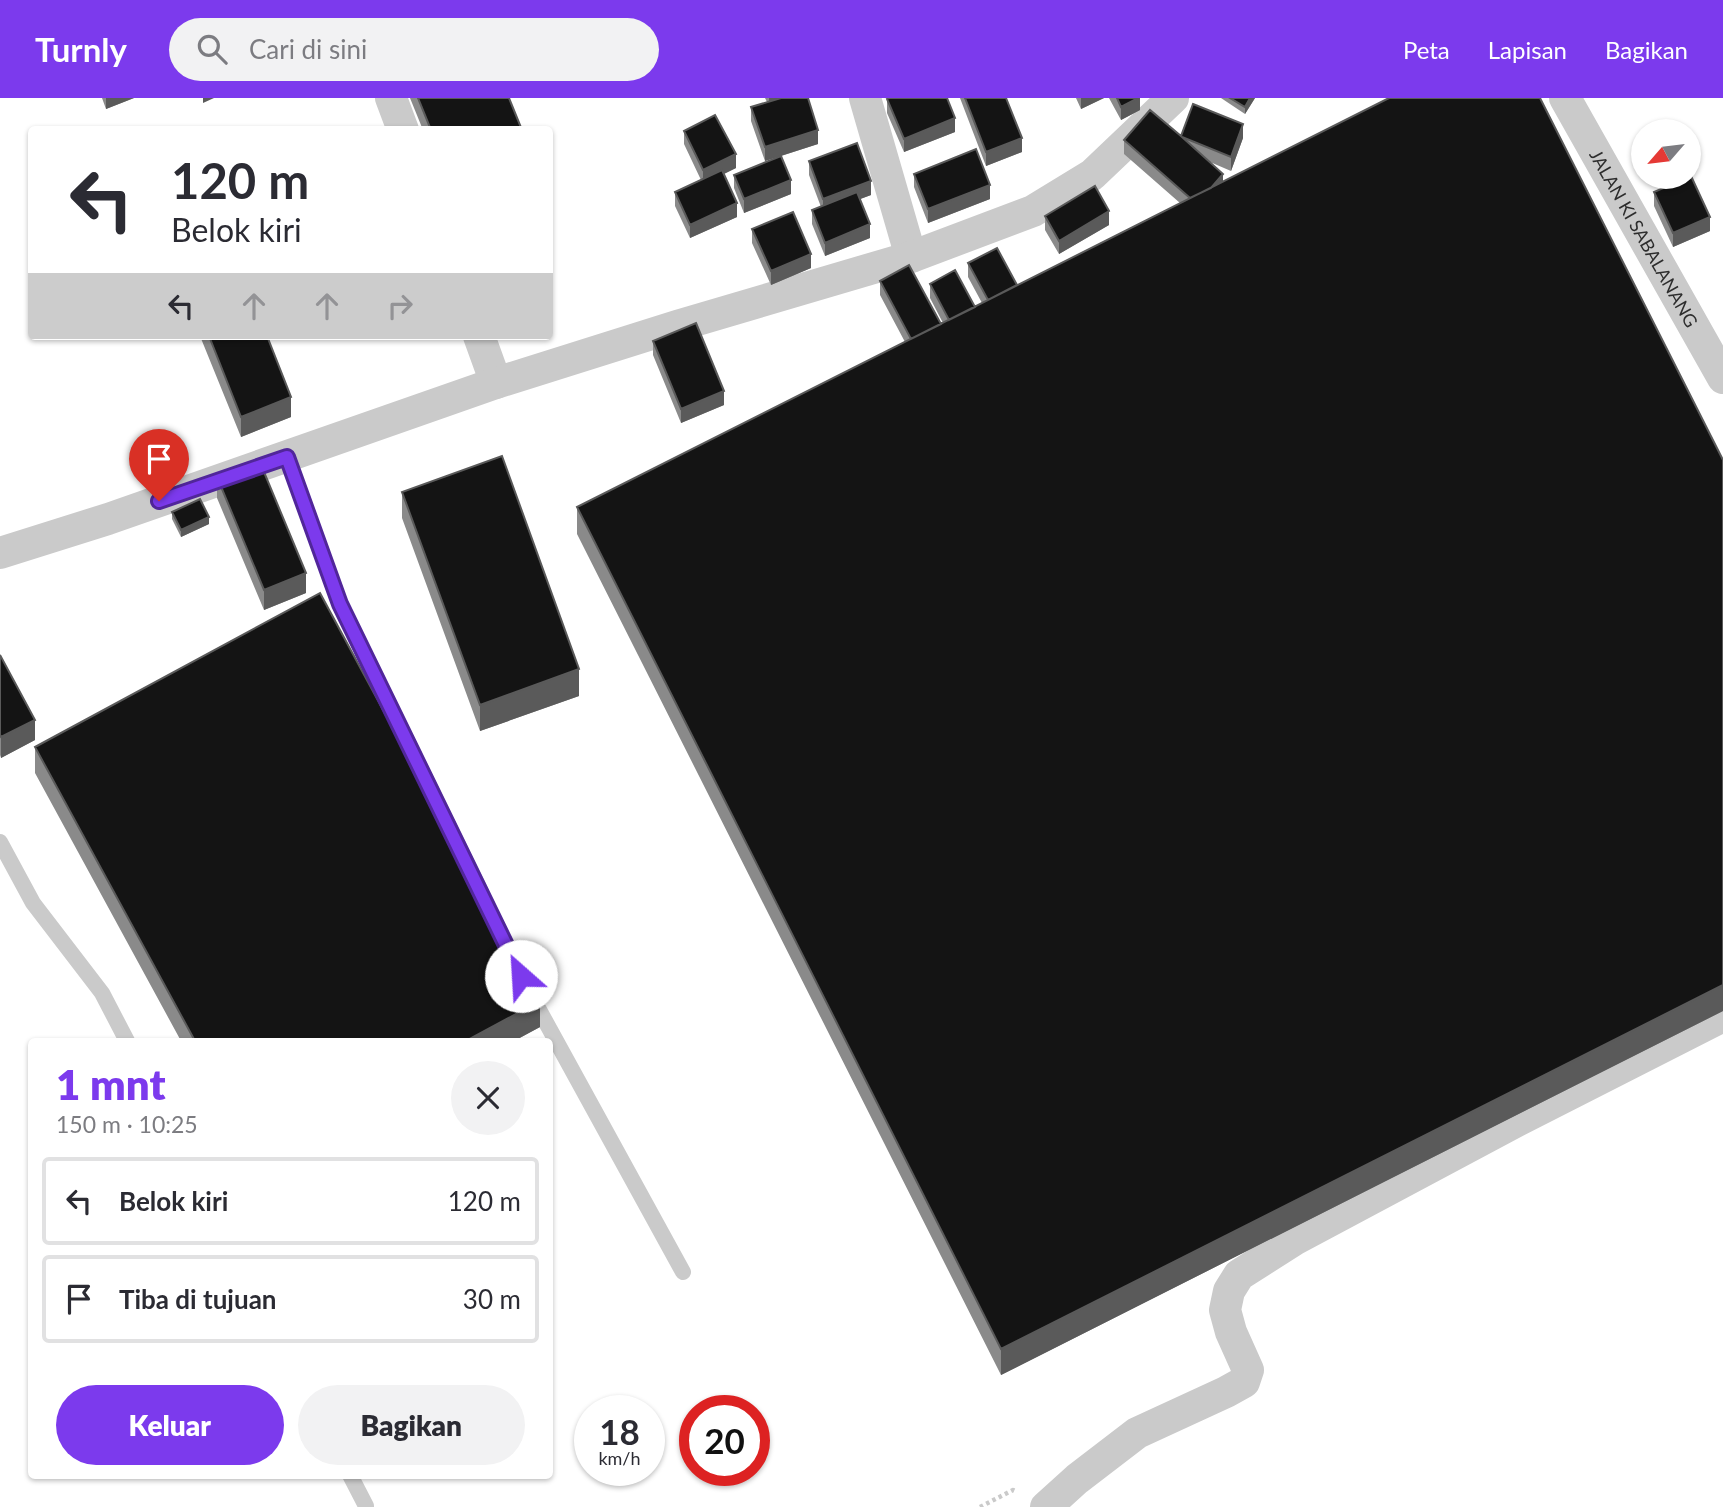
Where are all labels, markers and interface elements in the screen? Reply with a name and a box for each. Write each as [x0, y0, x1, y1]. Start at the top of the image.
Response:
search box [169, 18, 659, 81]
text: Turnly [35, 29, 127, 69]
icon: search [193, 30, 231, 68]
text: Cari di sini [249, 33, 367, 65]
text: Peta [1403, 35, 1450, 64]
text: Lapisan [1488, 35, 1567, 64]
text: Bagikan [1605, 35, 1688, 64]
north arrow [1631, 119, 1701, 189]
map controls [1631, 119, 1701, 189]
street label: JALAN KI SABALANANG [1585, 145, 1703, 331]
text: 120 m [171, 151, 309, 209]
icon: left [56, 154, 147, 245]
text: Belok kiri [171, 210, 302, 249]
icon: left [162, 287, 200, 325]
icon: ahead [235, 287, 273, 325]
icon: ahead [308, 287, 346, 325]
icon: right [381, 287, 419, 325]
pin [129, 429, 189, 501]
icon: arrive [140, 440, 178, 478]
position arrow [484, 939, 558, 1013]
text: 1 mnt [56, 1059, 166, 1109]
button: close [451, 1061, 525, 1135]
text: 150 m · 10:25 [56, 1110, 198, 1138]
icon: left [60, 1182, 98, 1220]
text: Belok kiri [119, 1185, 228, 1217]
text: 120 m [448, 1185, 521, 1217]
icon: arrive [60, 1280, 98, 1318]
text: Tiba di tujuan [119, 1283, 277, 1315]
text: 30 m [463, 1283, 521, 1315]
button: Keluar [56, 1385, 284, 1465]
button: Bagikan [298, 1385, 525, 1465]
speed limit sign: 20 [679, 1395, 770, 1486]
text: 18 [599, 1410, 640, 1452]
text: km/h [598, 1447, 641, 1469]

